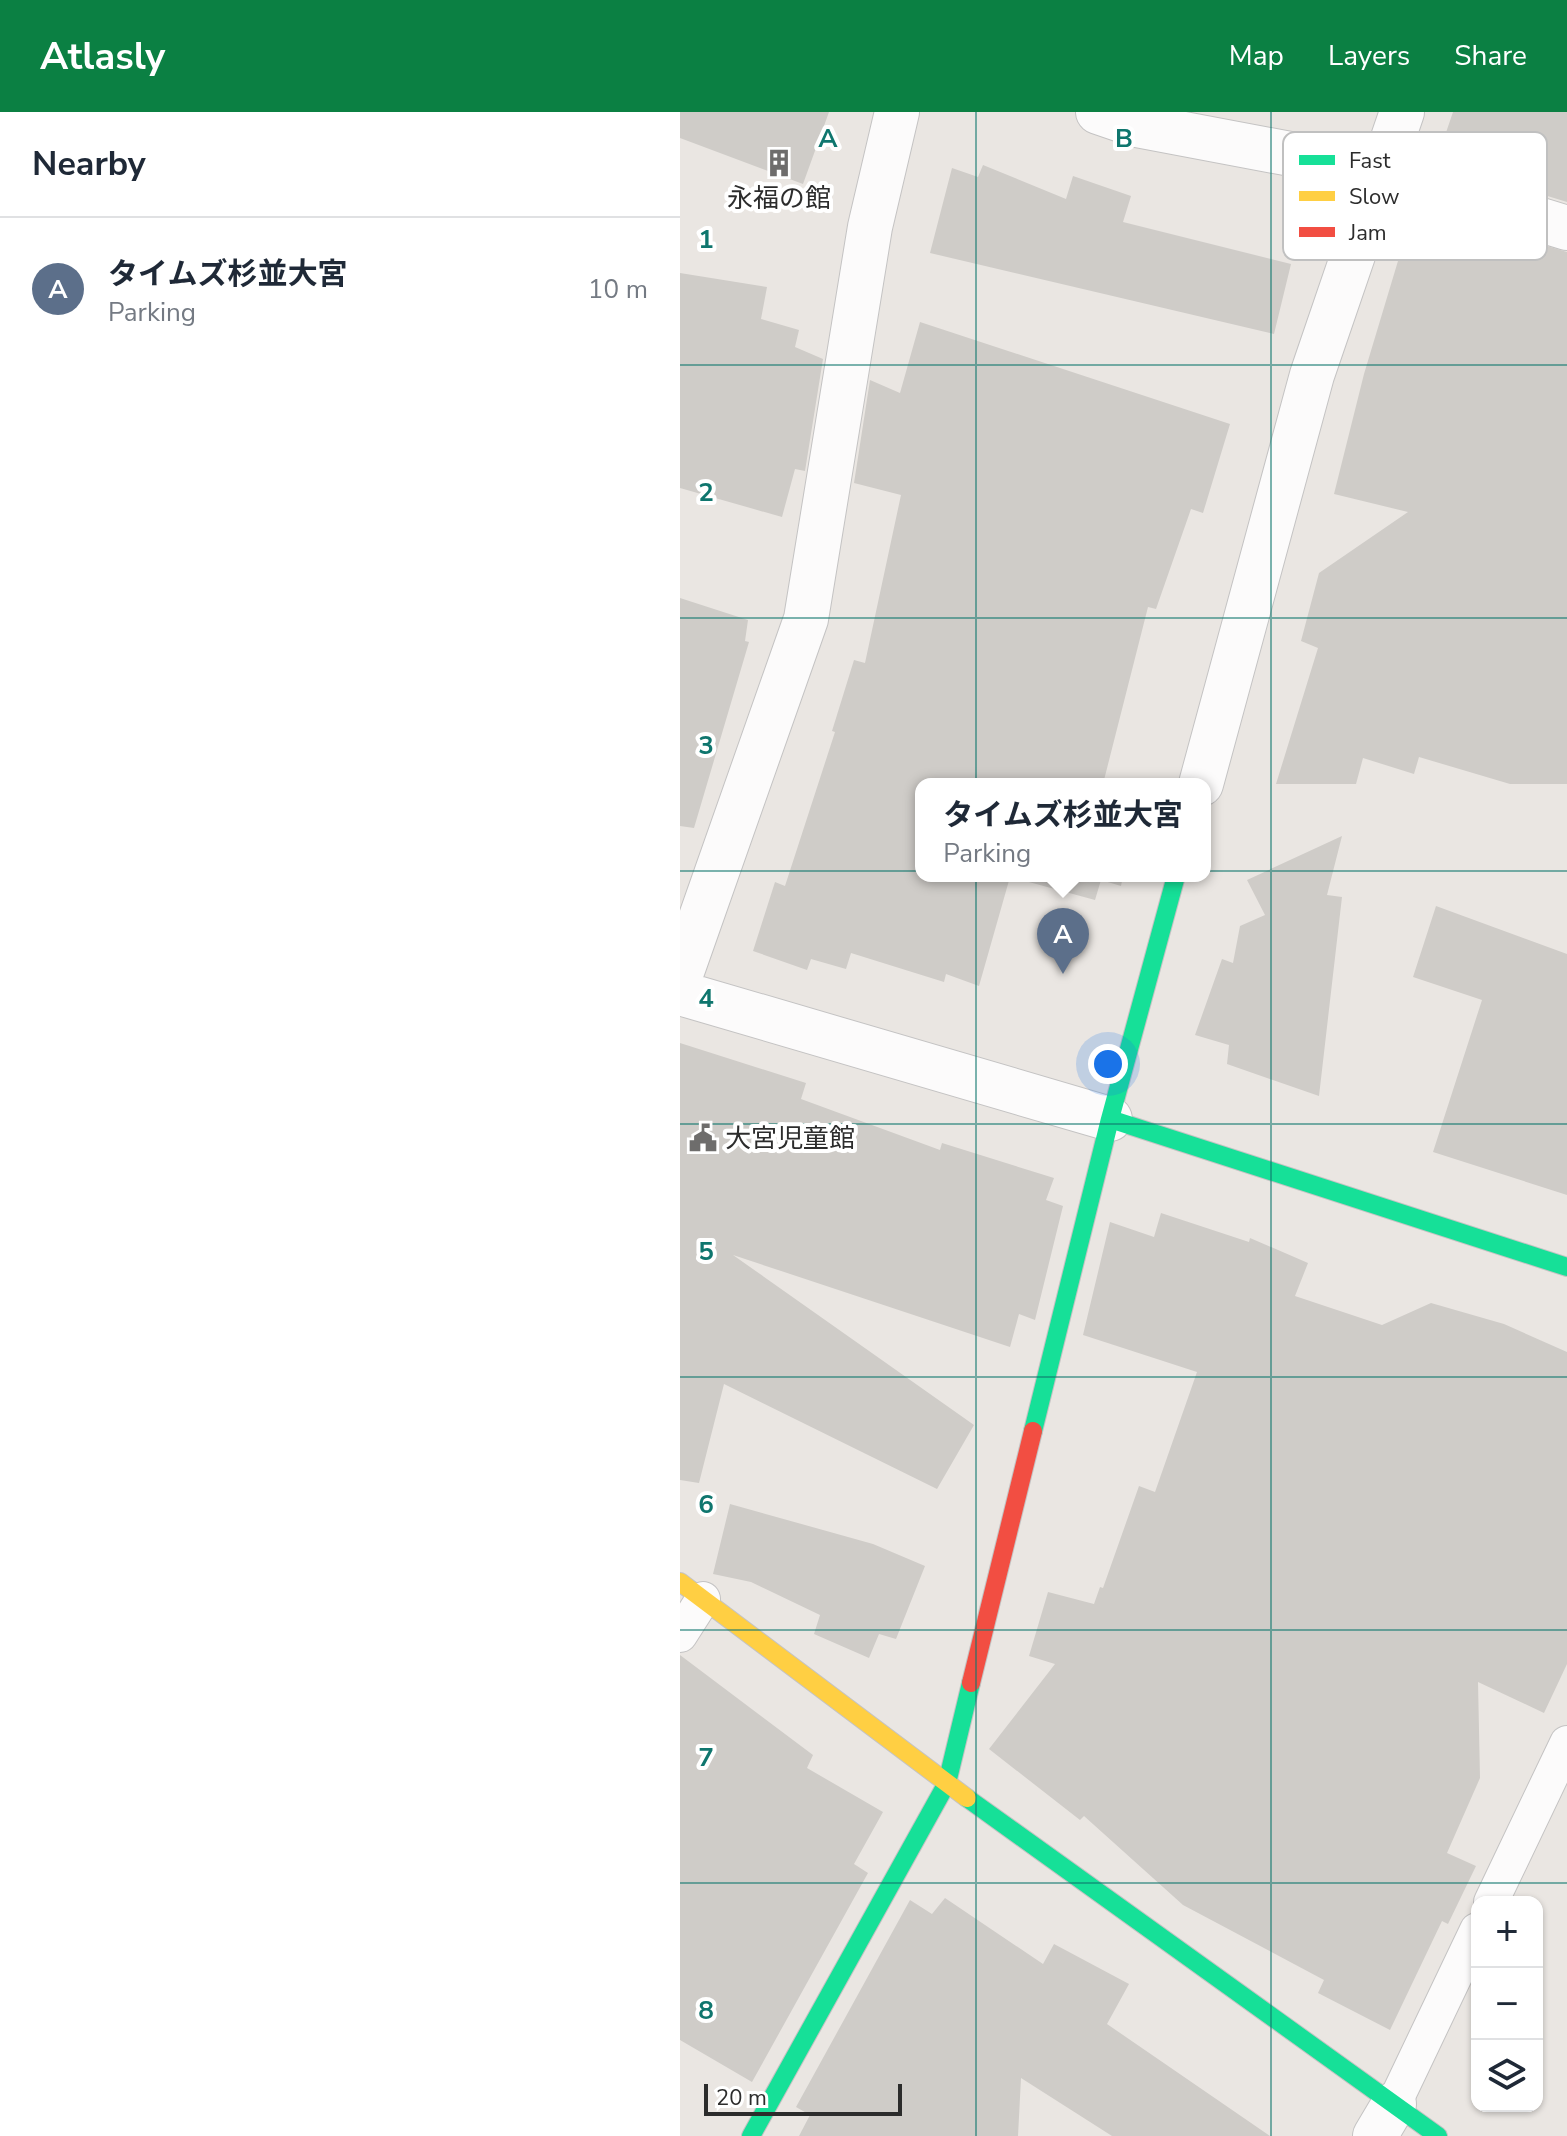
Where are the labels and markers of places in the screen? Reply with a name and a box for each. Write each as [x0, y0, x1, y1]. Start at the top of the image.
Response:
building icon: 永福の館 [764, 148, 794, 178]
place label: 永福の館 [727, 181, 831, 216]
pin: A [1037, 908, 1089, 974]
place label: 大宮児童館 [725, 1121, 855, 1156]
public building icon: 大宮児童館 [688, 1123, 718, 1153]

